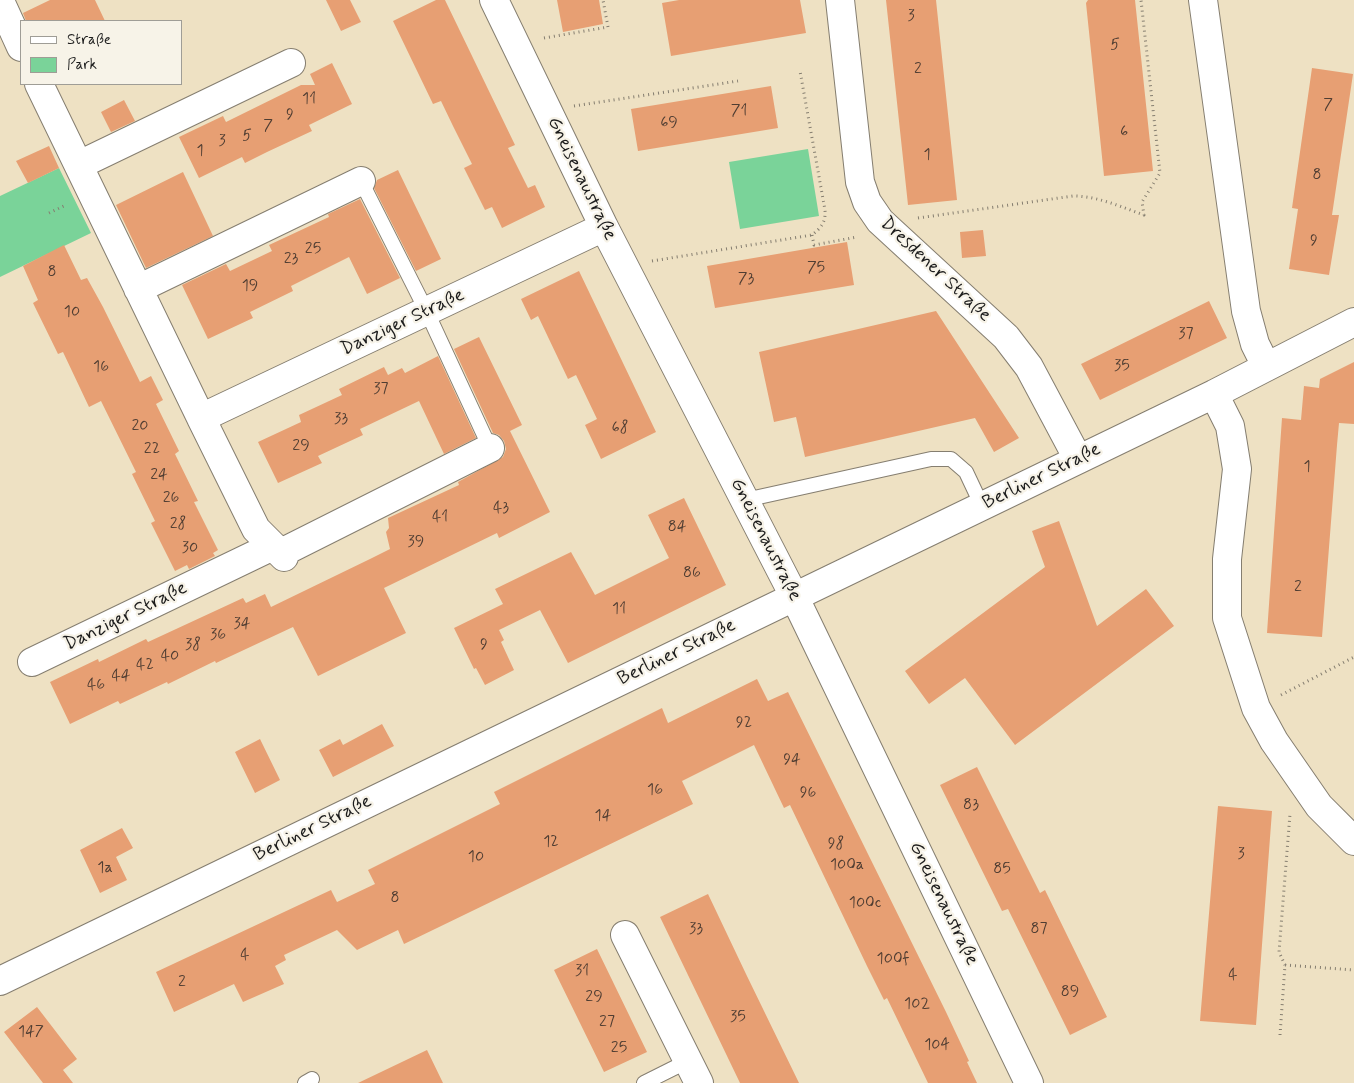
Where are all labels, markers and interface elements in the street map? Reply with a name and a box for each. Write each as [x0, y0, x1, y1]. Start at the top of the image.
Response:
house number: 3 [907, 7, 915, 27]
legend [20, 20, 182, 85]
text: Straße [67, 30, 111, 50]
house number: 5 [1110, 36, 1120, 56]
text: Park [67, 55, 97, 75]
house number: 2 [914, 60, 922, 80]
house number: 11 [302, 90, 316, 110]
house number: 7 [1323, 96, 1333, 116]
house number: 71 [731, 102, 747, 122]
house number: 9 [286, 106, 294, 126]
street label: Gneisenaustraße [541, 113, 621, 245]
house number: 69 [660, 114, 678, 134]
house number: 7 [263, 117, 273, 137]
house number: 6 [1120, 123, 1128, 143]
house number: 5 [242, 127, 252, 147]
house number: 3 [218, 132, 226, 152]
house number: 1 [196, 142, 204, 162]
house number: 1 [923, 146, 931, 166]
house number: 8 [1312, 166, 1322, 186]
street label: Dresdener Straße [875, 213, 995, 327]
house number: 9 [1310, 232, 1318, 252]
house number: 25 [305, 240, 321, 260]
house number: 23 [284, 250, 298, 270]
house number: 75 [807, 259, 825, 279]
house number: 8 [47, 263, 57, 283]
house number: 73 [738, 270, 754, 290]
house number: 19 [242, 277, 258, 297]
street label: Danziger Straße [338, 284, 468, 362]
house number: 10 [64, 303, 80, 323]
house number: 37 [1178, 325, 1194, 345]
house number: 35 [1114, 357, 1130, 377]
house number: 16 [93, 358, 109, 378]
house number: 37 [373, 380, 389, 400]
house number: 33 [334, 410, 348, 430]
house number: 20 [132, 417, 148, 437]
house number: 68 [612, 419, 628, 439]
house number: 29 [292, 437, 310, 457]
street label: Berliner Straße [979, 439, 1105, 515]
house number: 22 [144, 440, 160, 460]
house number: 1 [1303, 458, 1311, 478]
house number: 24 [150, 466, 168, 486]
street label: Gneisenaustraße [724, 475, 806, 605]
house number: 26 [163, 489, 179, 509]
house number: 43 [493, 499, 509, 519]
house number: 41 [432, 508, 448, 528]
house number: 28 [170, 515, 186, 535]
house number: 84 [668, 518, 686, 538]
house number: 39 [408, 533, 424, 553]
house number: 30 [182, 539, 198, 559]
house number: 86 [683, 564, 701, 584]
street label: Danziger Straße [61, 577, 191, 657]
house number: 2 [1294, 578, 1302, 598]
house number: 11 [612, 600, 626, 620]
house number: 34 [234, 615, 250, 635]
street label: Berliner Straße [614, 615, 740, 691]
house number: 36 [210, 626, 226, 646]
house number: 38 [185, 636, 201, 656]
house number: 9 [480, 636, 488, 656]
house number: 40 [161, 647, 179, 667]
house number: 42 [136, 656, 154, 676]
house number: 44 [111, 667, 131, 687]
house number: 46 [87, 676, 105, 696]
house number: 92 [736, 714, 752, 734]
house number: 94 [783, 751, 801, 771]
house number: 16 [647, 781, 663, 801]
house number: 96 [800, 784, 816, 804]
street label: Berliner Straße [250, 791, 376, 867]
house number: 83 [963, 796, 979, 816]
house number: 14 [595, 807, 611, 827]
house number: 12 [543, 833, 559, 853]
house number: 98 [828, 835, 844, 855]
street label: Gneisenaustraße [903, 838, 983, 970]
house number: 3 [1237, 845, 1245, 865]
house number: 10 [468, 848, 484, 868]
house number: 100a [830, 856, 864, 876]
house number: 1a [97, 859, 113, 879]
house number: 85 [993, 860, 1011, 880]
house number: 8 [390, 889, 400, 909]
house number: 100c [849, 894, 881, 914]
house number: 33 [689, 920, 703, 940]
house number: 87 [1030, 920, 1048, 940]
house number: 4 [240, 946, 250, 966]
house number: 100f [877, 950, 909, 970]
house number: 31 [575, 962, 589, 982]
house number: 4 [1228, 966, 1238, 986]
house number: 2 [178, 973, 186, 993]
house number: 89 [1061, 983, 1079, 1003]
house number: 29 [585, 988, 603, 1008]
house number: 102 [904, 995, 930, 1015]
house number: 35 [730, 1008, 746, 1028]
house number: 27 [599, 1013, 615, 1033]
house number: 147 [18, 1023, 44, 1043]
house number: 104 [924, 1036, 950, 1056]
house number: 25 [611, 1039, 627, 1059]

